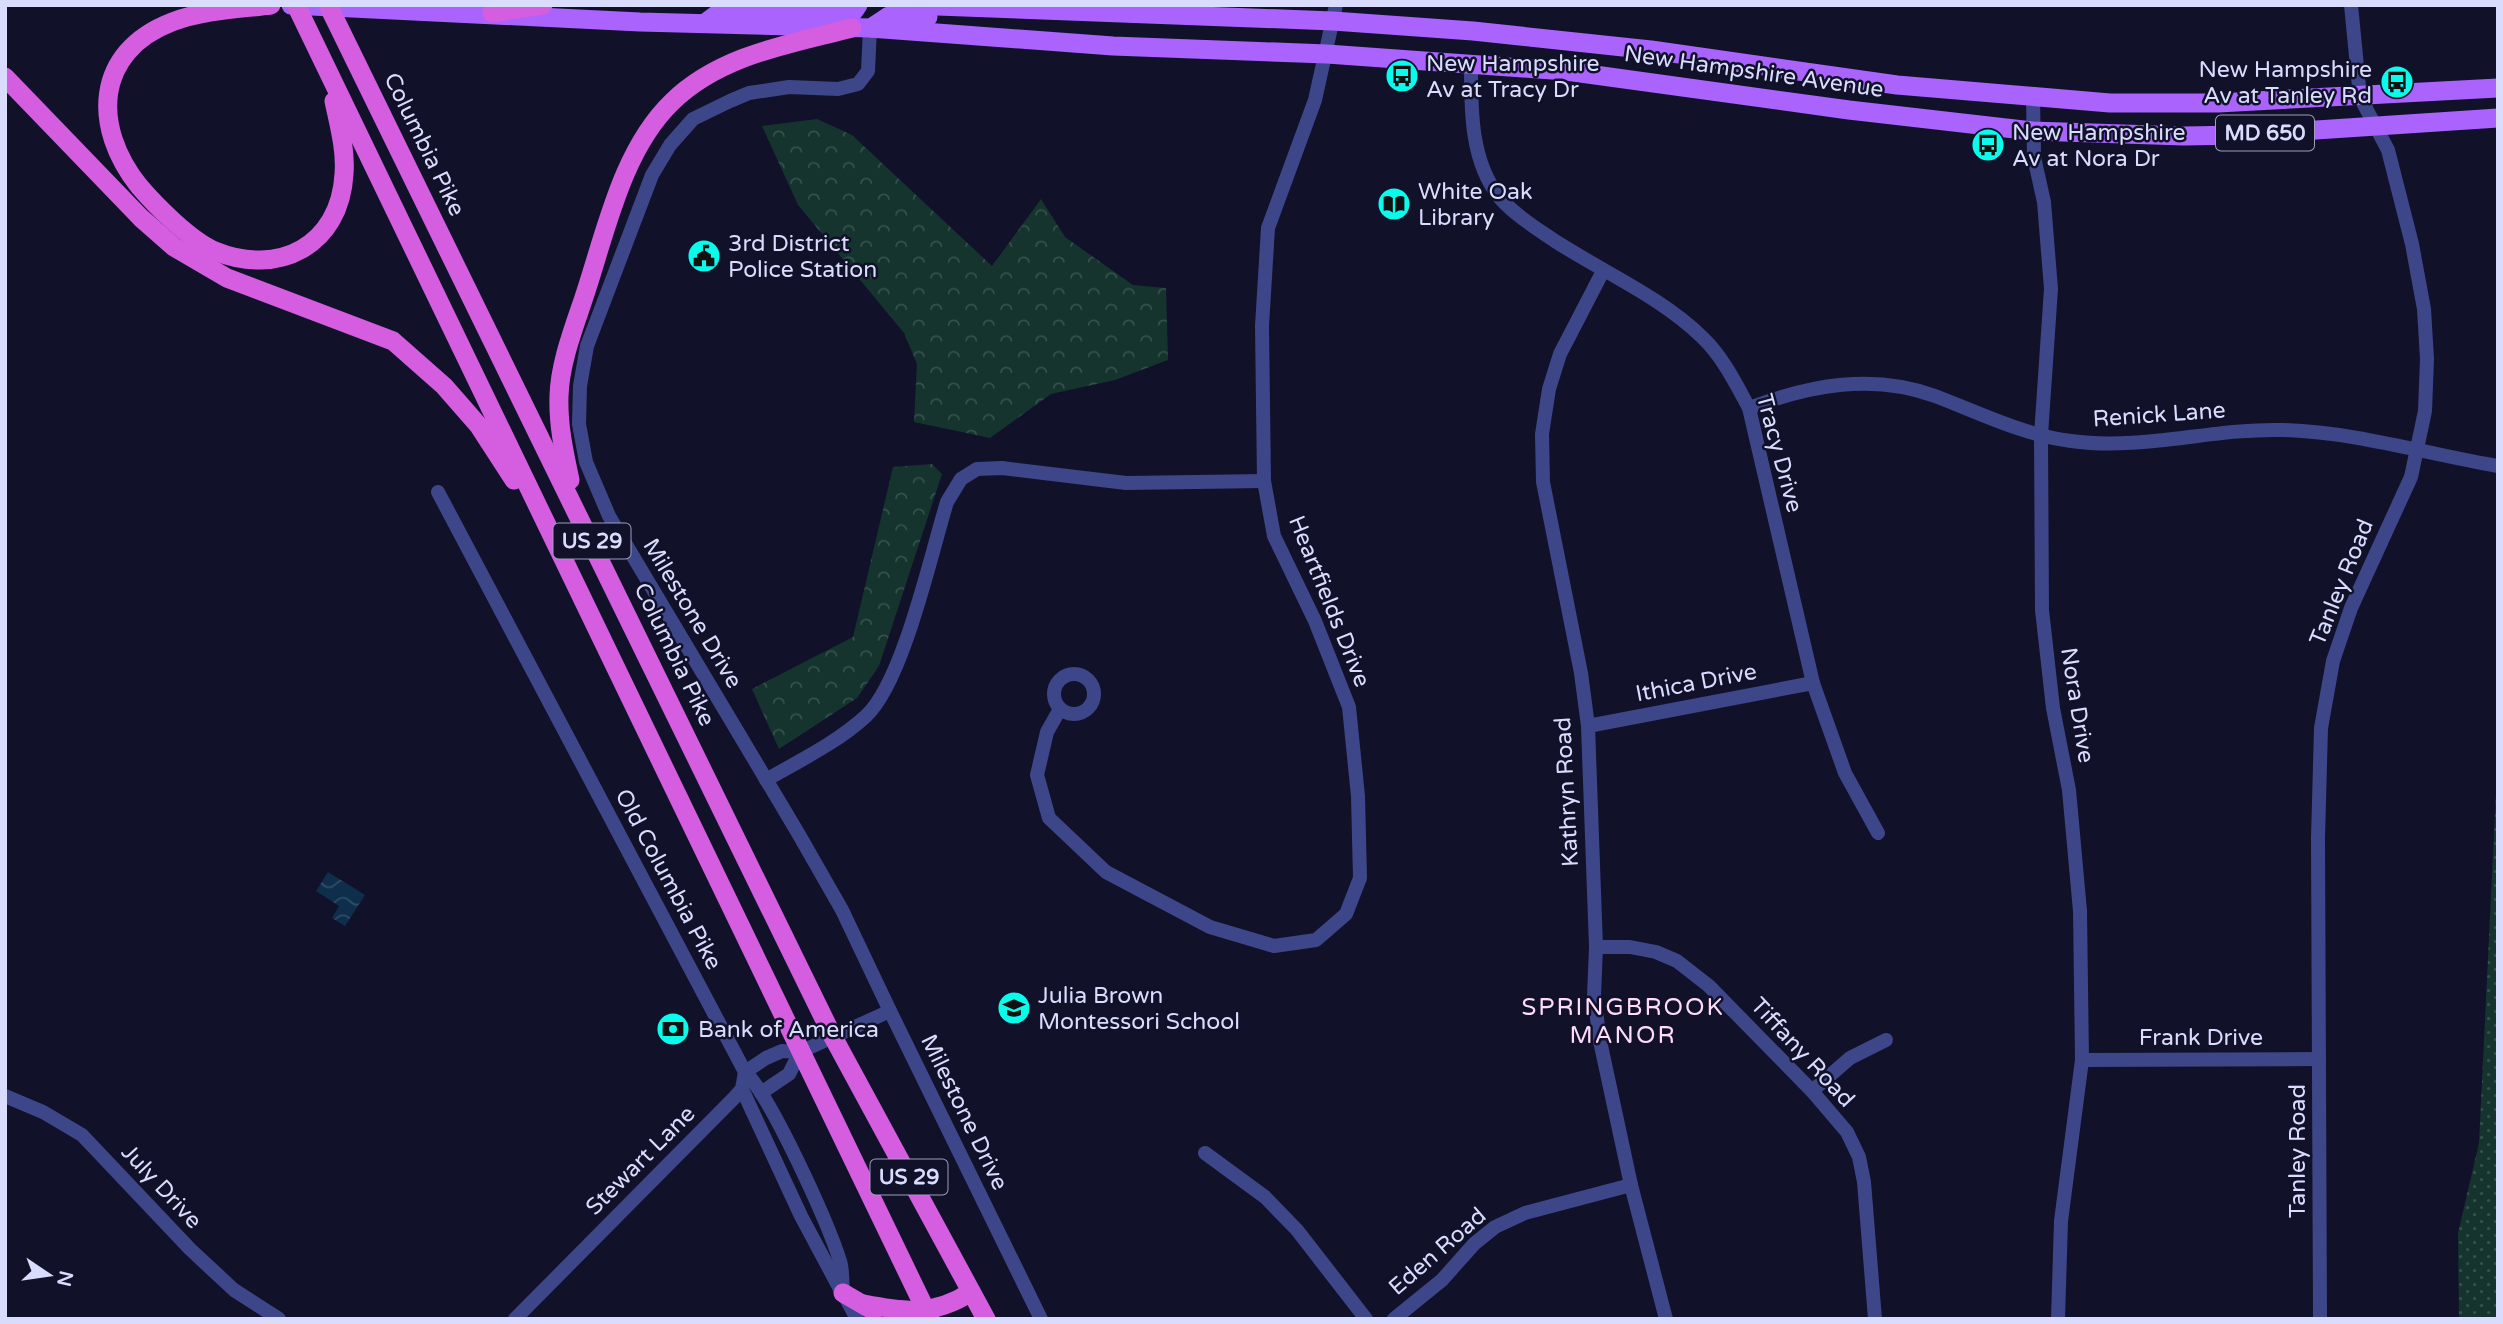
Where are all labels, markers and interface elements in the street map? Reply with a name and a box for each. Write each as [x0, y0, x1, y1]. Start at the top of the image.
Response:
street label: New Hampshire Avenue [1622, 40, 1885, 104]
place label: New Hampshire Av at Tracy Dr [1426, 50, 1599, 104]
place label: New Hampshire Av at Tanley Rd [2199, 56, 2372, 110]
bus stop icon: New Hampshire Av at Tracy Dr [1383, 57, 1421, 95]
bus stop icon: New Hampshire Av at Tanley Rd [2378, 63, 2416, 101]
street label: Columbia Pike [377, 68, 471, 221]
road number: MD 650 [2216, 116, 2314, 150]
place label: New Hampshire Av at Nora Dr [2012, 119, 2185, 173]
bus stop icon: New Hampshire Av at Nora Dr [1969, 126, 2007, 164]
place label: White Oak Library [1418, 178, 1533, 232]
library icon: White Oak Library [1375, 185, 1413, 223]
place label: 3rd District Police Station [728, 230, 877, 284]
public building icon: 3rd District Police Station [685, 237, 723, 275]
street label: Tracy Drive [1750, 391, 1808, 516]
street label: Renick Lane [2092, 396, 2226, 434]
street label: Heartfields Drive [1282, 512, 1376, 691]
street label: Tanley Road [2304, 515, 2380, 650]
road number: US 29 [554, 524, 630, 558]
street label: Milestone Drive [636, 534, 748, 693]
street label: Columbia Pike [627, 578, 721, 731]
street label: Nora Drive [2054, 645, 2100, 765]
street label: Ithica Drive [1633, 658, 1759, 708]
street label: Kathryn Road [1549, 716, 1585, 867]
street label: Old Columbia Pike [609, 784, 728, 975]
place label: Julia Brown Montessori School [1038, 982, 1240, 1036]
school or university icon: Julia Brown Montessori School [995, 989, 1033, 1027]
street label: Tiffany Road [1744, 992, 1860, 1113]
district label: SPRINGBROOK MANOR [1521, 993, 1725, 1050]
bank icon: Bank of America [654, 1010, 692, 1048]
place label: Bank of America [698, 1016, 879, 1044]
street label: Frank Drive [2139, 1024, 2263, 1052]
street label: Milestone Drive [914, 1030, 1014, 1195]
street label: Tanley Road [2284, 1084, 2312, 1218]
street label: Stewart Lane [580, 1100, 701, 1221]
street label: July Drive [115, 1139, 207, 1235]
road number: US 29 [870, 1160, 948, 1194]
street label: Eden Road [1383, 1202, 1492, 1302]
north arrow [14, 1240, 84, 1310]
text: N [52, 1269, 77, 1289]

